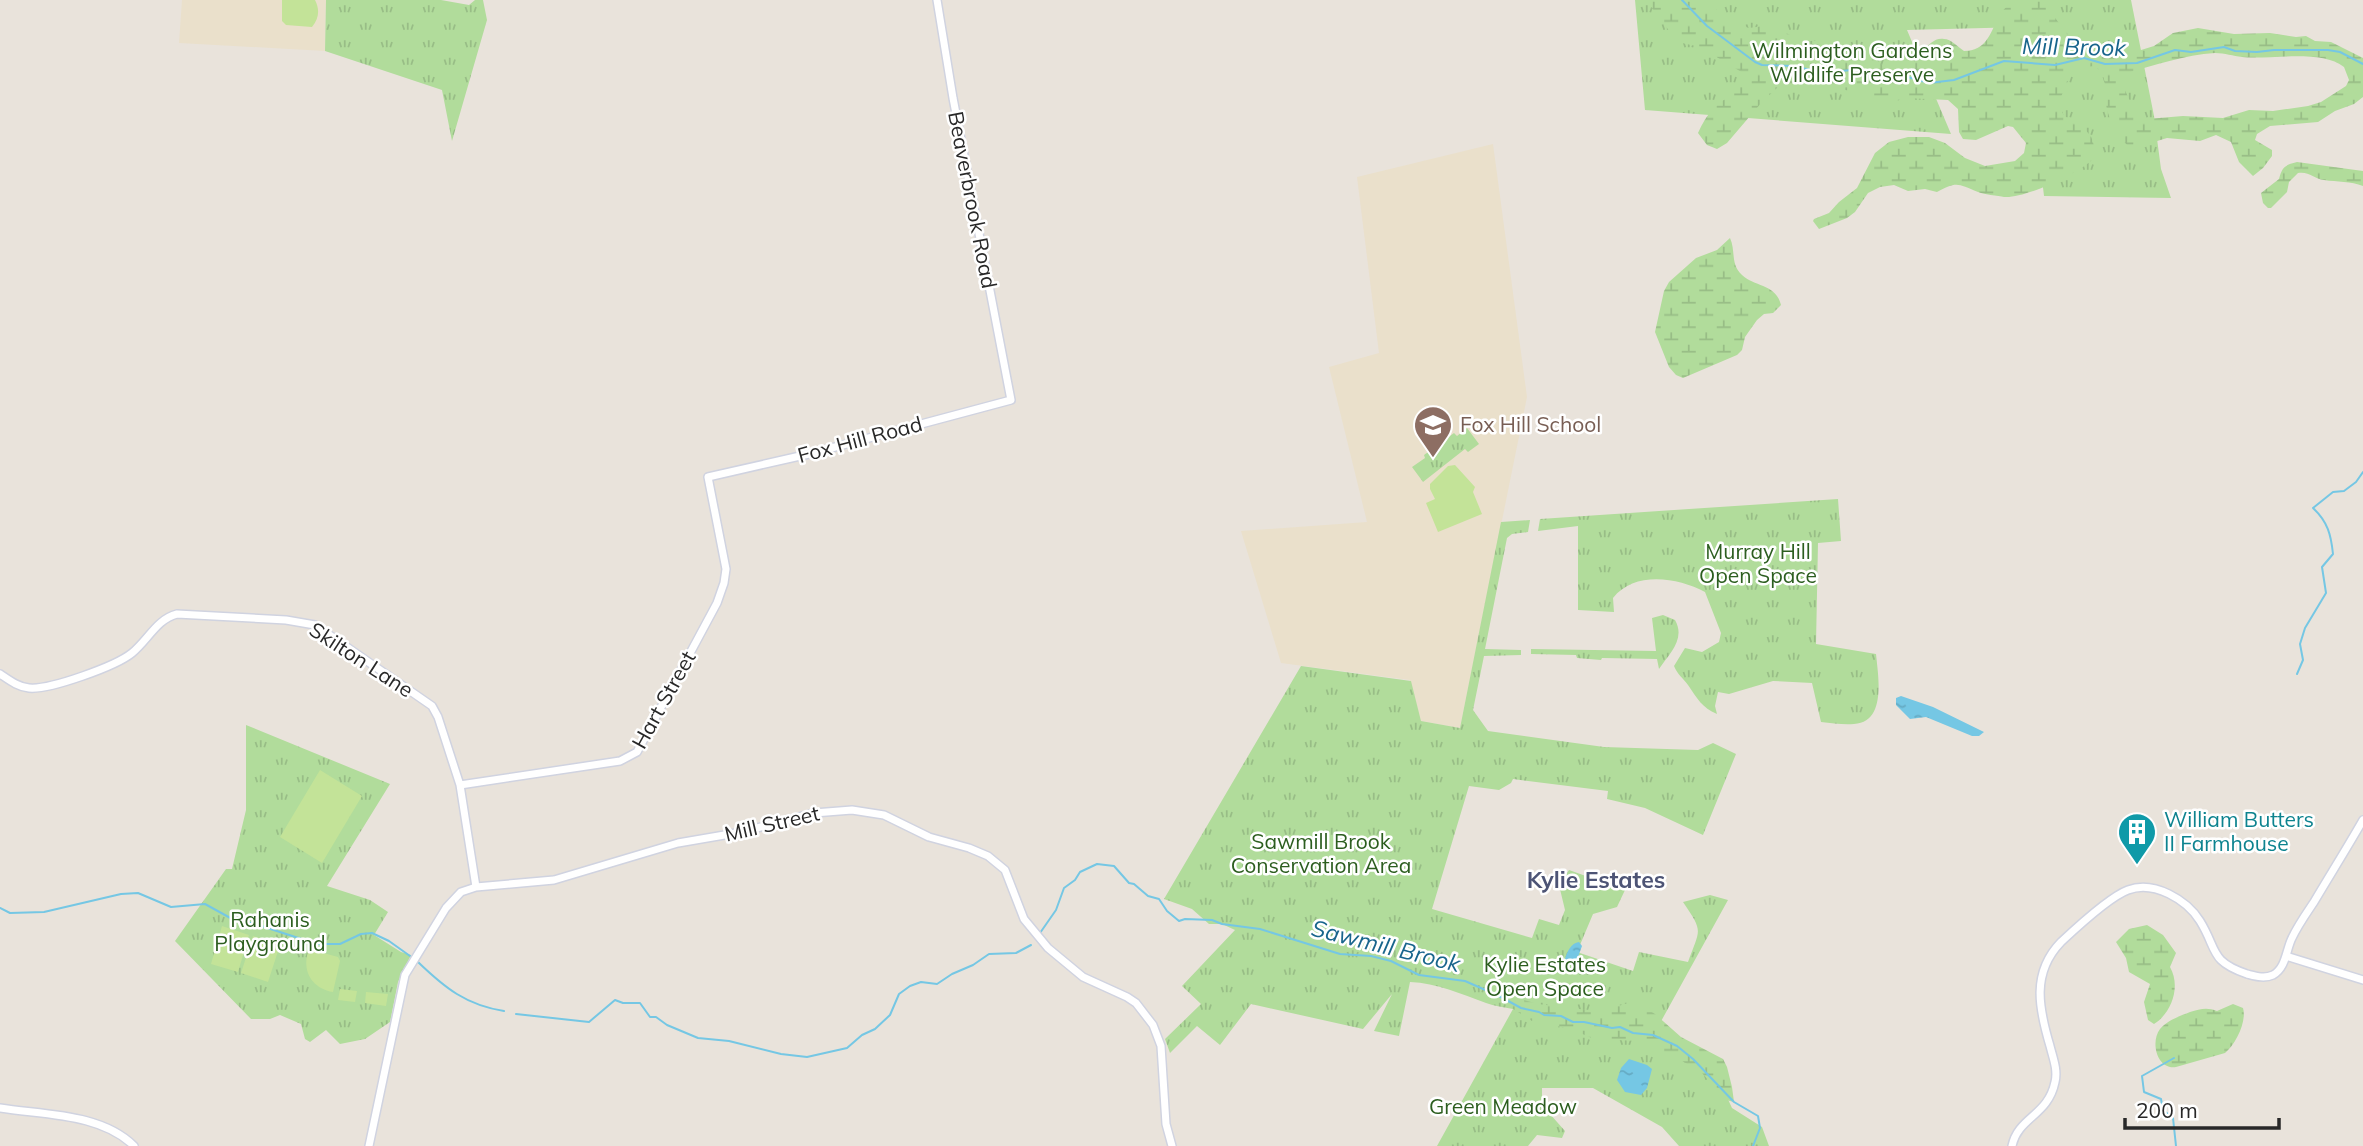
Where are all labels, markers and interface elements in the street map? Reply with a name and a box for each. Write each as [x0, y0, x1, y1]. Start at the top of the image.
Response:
water label: Mill Brook [2022, 31, 2127, 62]
park label: Wilmington Gardens Wildlife Preserve [1752, 37, 1952, 87]
street label: Beaverbrook Road [943, 109, 1003, 291]
school or university icon: Fox Hill School [1412, 404, 1454, 459]
street label: Fox Hill Road [795, 410, 925, 468]
place label: Fox Hill School [1460, 411, 1601, 437]
park label: Murray Hill Open Space [1699, 538, 1817, 588]
street label: Skilton Lane [305, 616, 418, 702]
street label: Hart Street [626, 646, 701, 753]
street label: Mill Street [722, 799, 822, 847]
place label: William Butters II Farmhouse [2164, 806, 2314, 856]
building icon: William Butters II Farmhouse [2116, 811, 2158, 866]
park label: Sawmill Brook Conservation Area [1231, 828, 1411, 878]
district label: Kylie Estates [1527, 865, 1665, 894]
park label: Rahanis Playground [214, 906, 326, 956]
water label: Sawmill Brook [1309, 913, 1465, 978]
park label: Kylie Estates Open Space [1484, 951, 1606, 1001]
scale bar [2125, 1086, 2279, 1130]
park label: Green Meadow [1429, 1093, 1577, 1119]
text: 200 m [2136, 1097, 2198, 1123]

